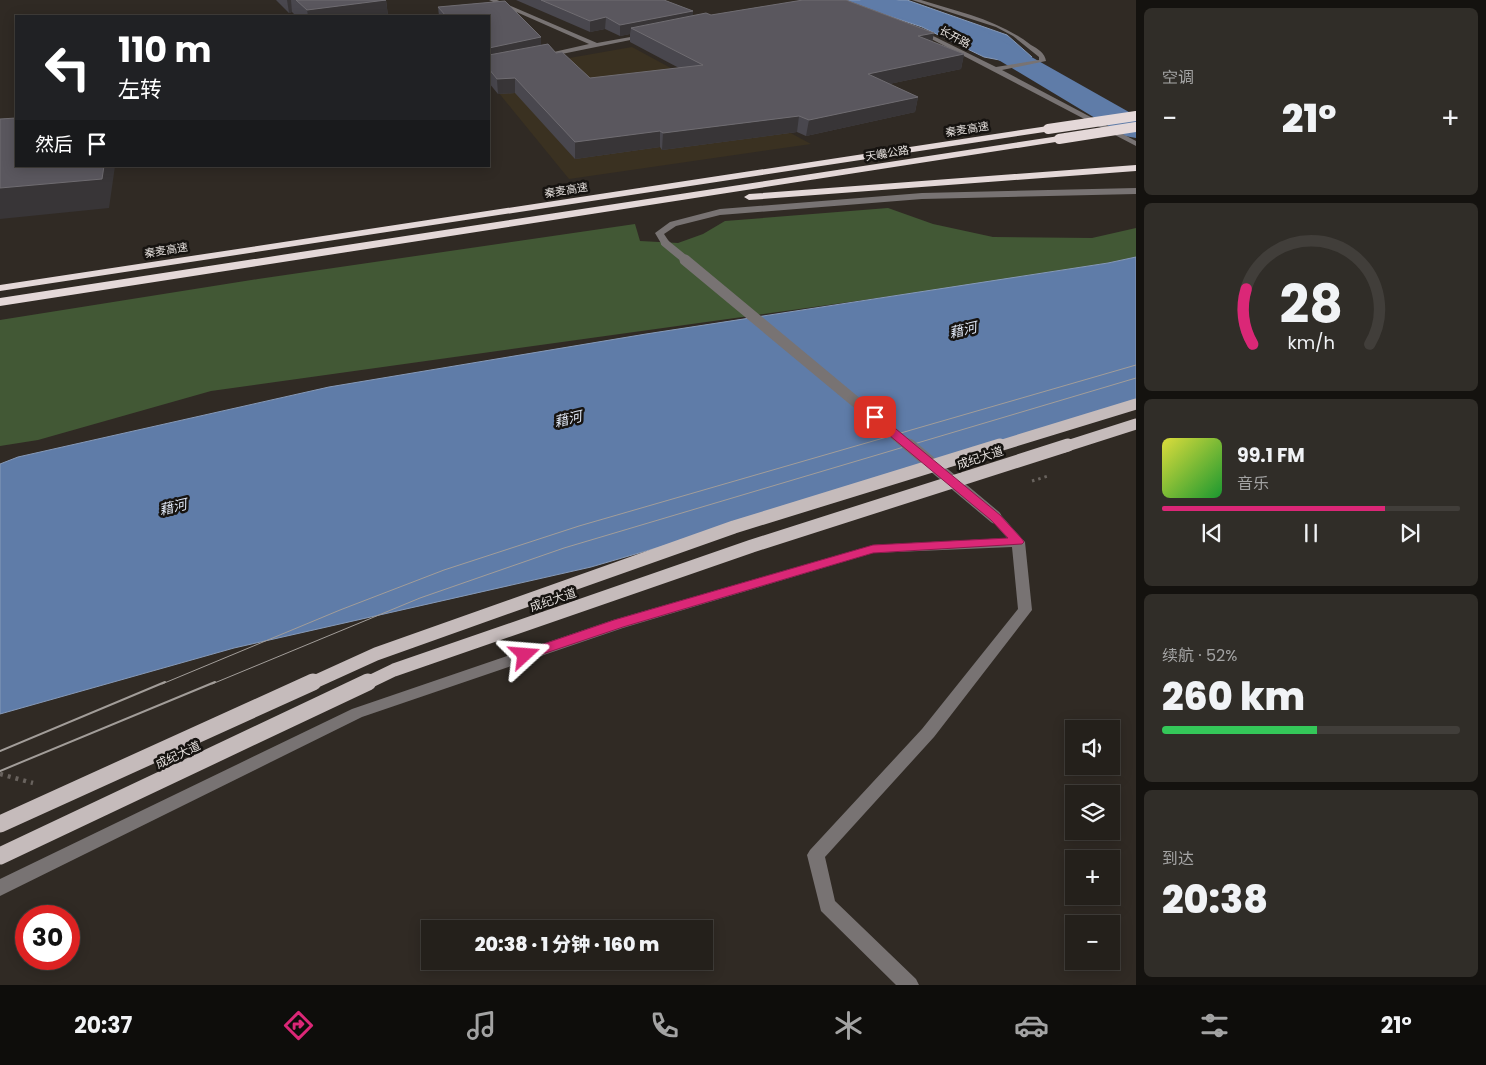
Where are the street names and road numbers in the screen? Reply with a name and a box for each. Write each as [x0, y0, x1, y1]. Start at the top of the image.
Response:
street label: 长开路 [937, 22, 973, 52]
street label: 秦麦高速 [944, 118, 990, 140]
street label: 天巉公路 [864, 142, 910, 164]
street label: 秦麦高速 [543, 179, 589, 201]
street label: 秦麦高速 [143, 239, 189, 261]
street label: 成纪大道 [954, 442, 1005, 473]
street label: 成纪大道 [527, 584, 578, 615]
street label: 成纪大道 [152, 737, 203, 772]

